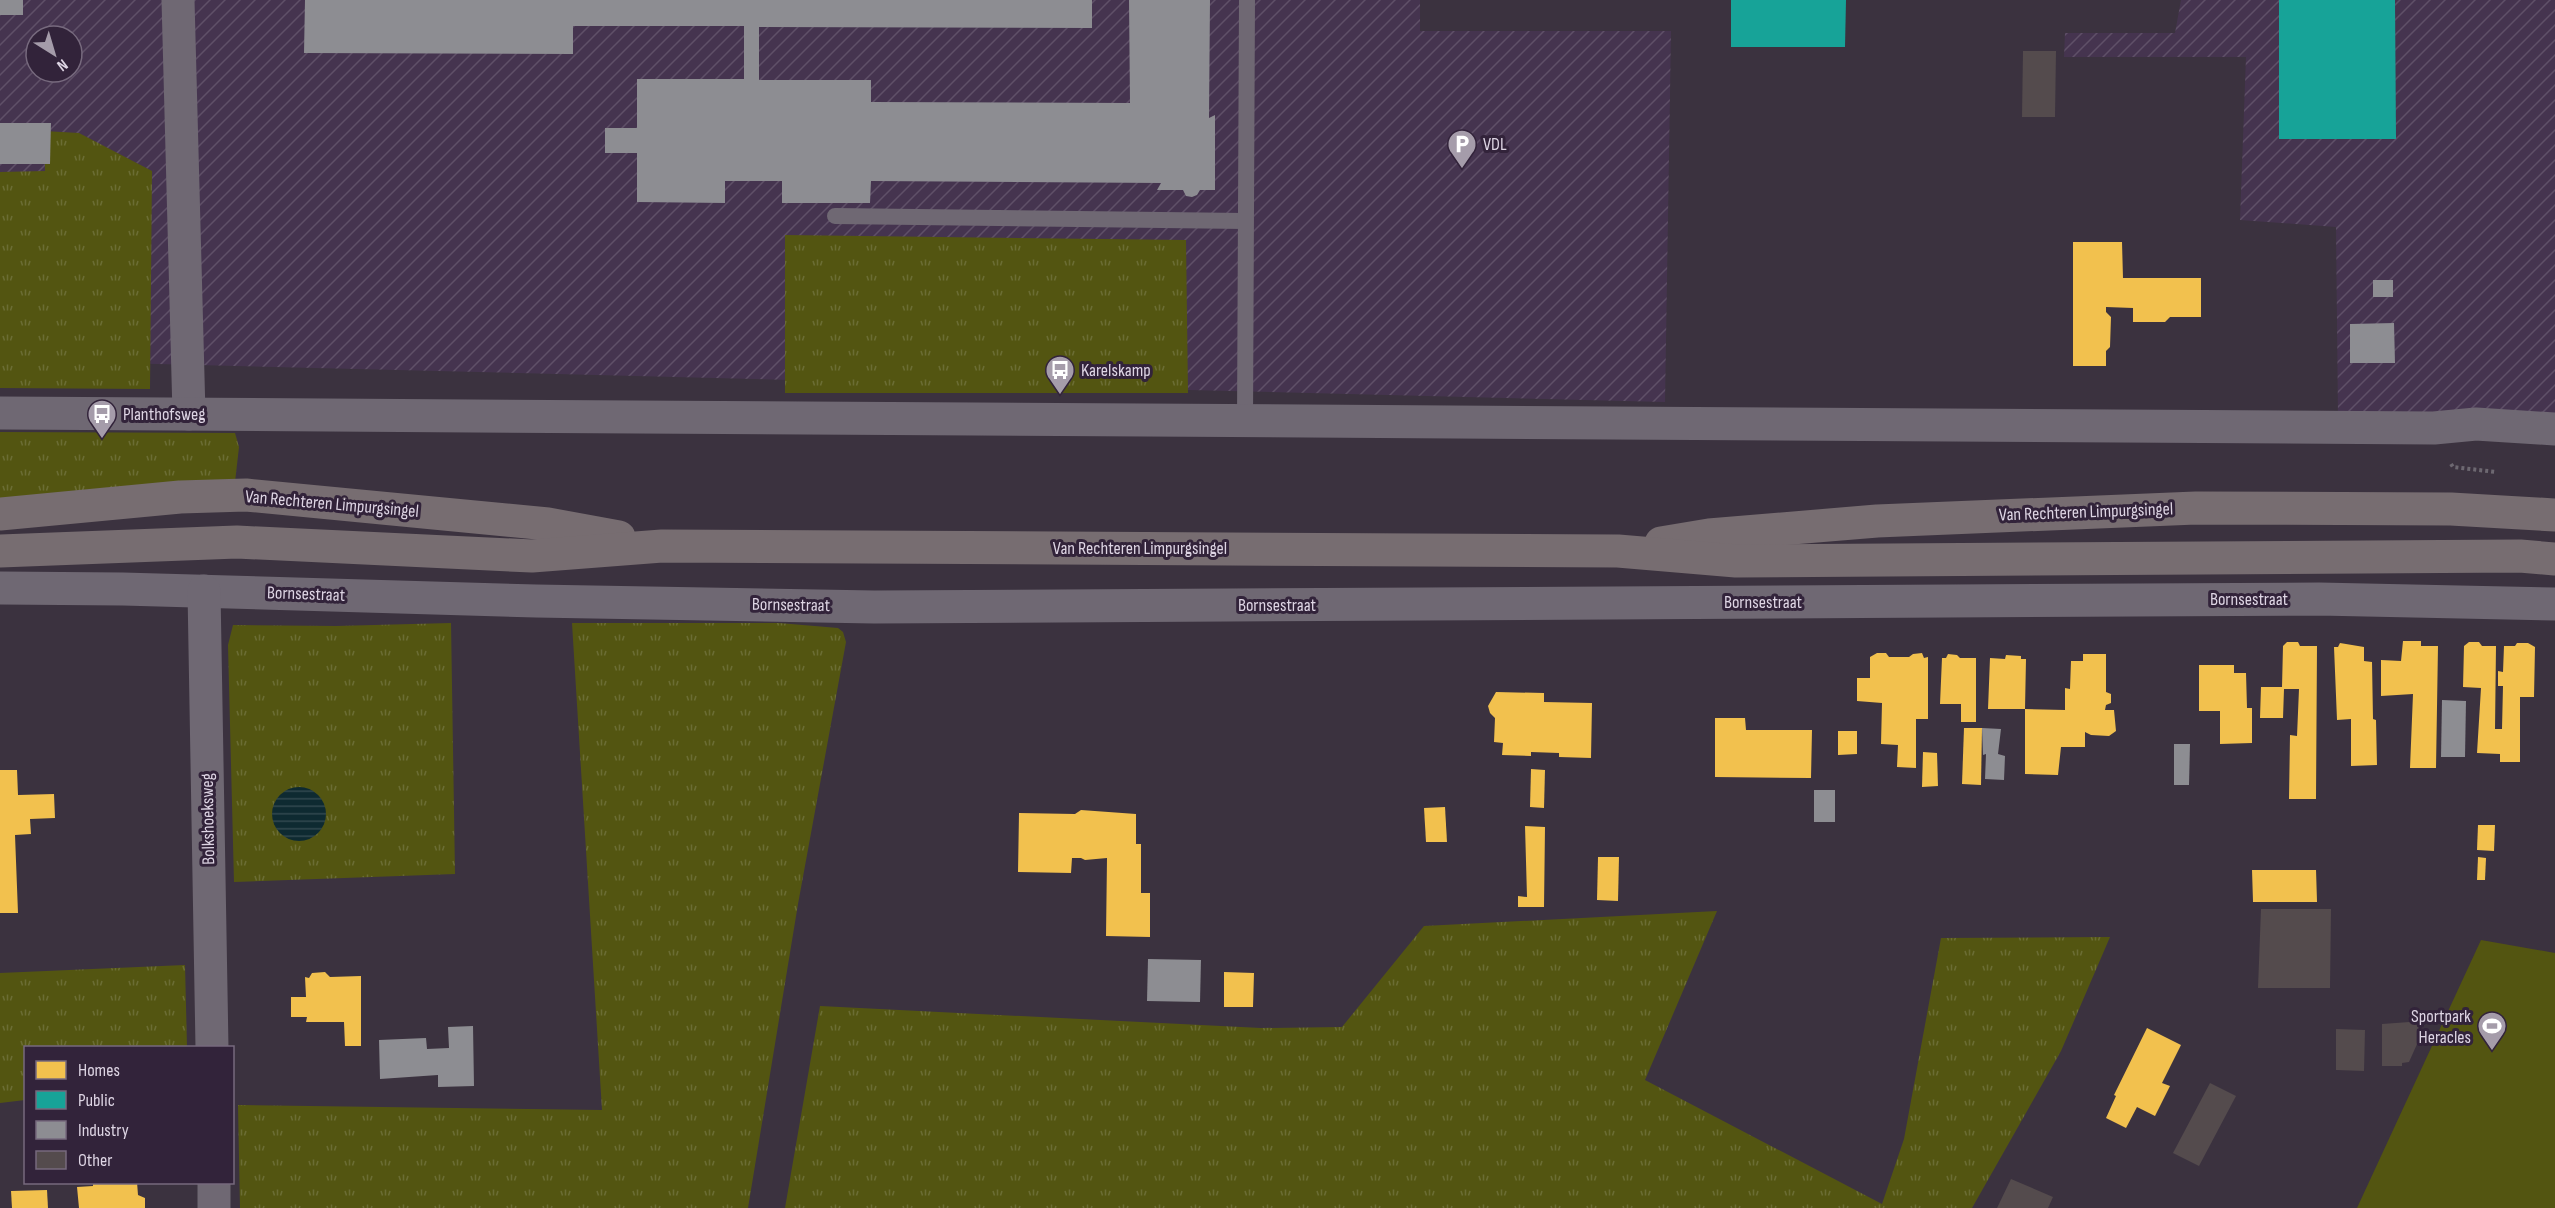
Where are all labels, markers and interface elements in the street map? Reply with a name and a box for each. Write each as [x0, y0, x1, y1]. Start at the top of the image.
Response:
north arrow [24, 24, 84, 84]
text: N [53, 55, 71, 75]
parking icon: VDL [1446, 128, 1478, 170]
place label: VDL [1483, 134, 1507, 155]
bus stop icon: Karelskamp [1044, 354, 1076, 396]
place label: Karelskamp [1081, 360, 1151, 381]
bus stop icon: Planthofsweg [86, 398, 118, 440]
place label: Planthofsweg [123, 404, 205, 425]
street label: Van Rechteren Limpurgsingel [244, 486, 420, 522]
street label: Van Rechteren Limpurgsingel [1999, 498, 2173, 526]
street label: Van Rechteren Limpurgsingel [1053, 538, 1227, 559]
street label: Bornsestraat [267, 582, 346, 606]
street label: Bornsestraat [2210, 589, 2289, 610]
street label: Bornsestraat [1724, 592, 1803, 613]
street label: Bornsestraat [752, 594, 831, 616]
street label: Bornsestraat [1238, 595, 1317, 616]
street label: Bolkshoeksweg [197, 773, 219, 865]
place label: Sportpark Heracles [2411, 1006, 2471, 1048]
sports icon: Sportpark Heracles [2476, 1010, 2508, 1052]
legend [24, 1046, 234, 1184]
text: Homes [78, 1060, 120, 1081]
text: Public [78, 1090, 115, 1111]
text: Industry [78, 1120, 129, 1141]
text: Other [78, 1150, 112, 1171]

